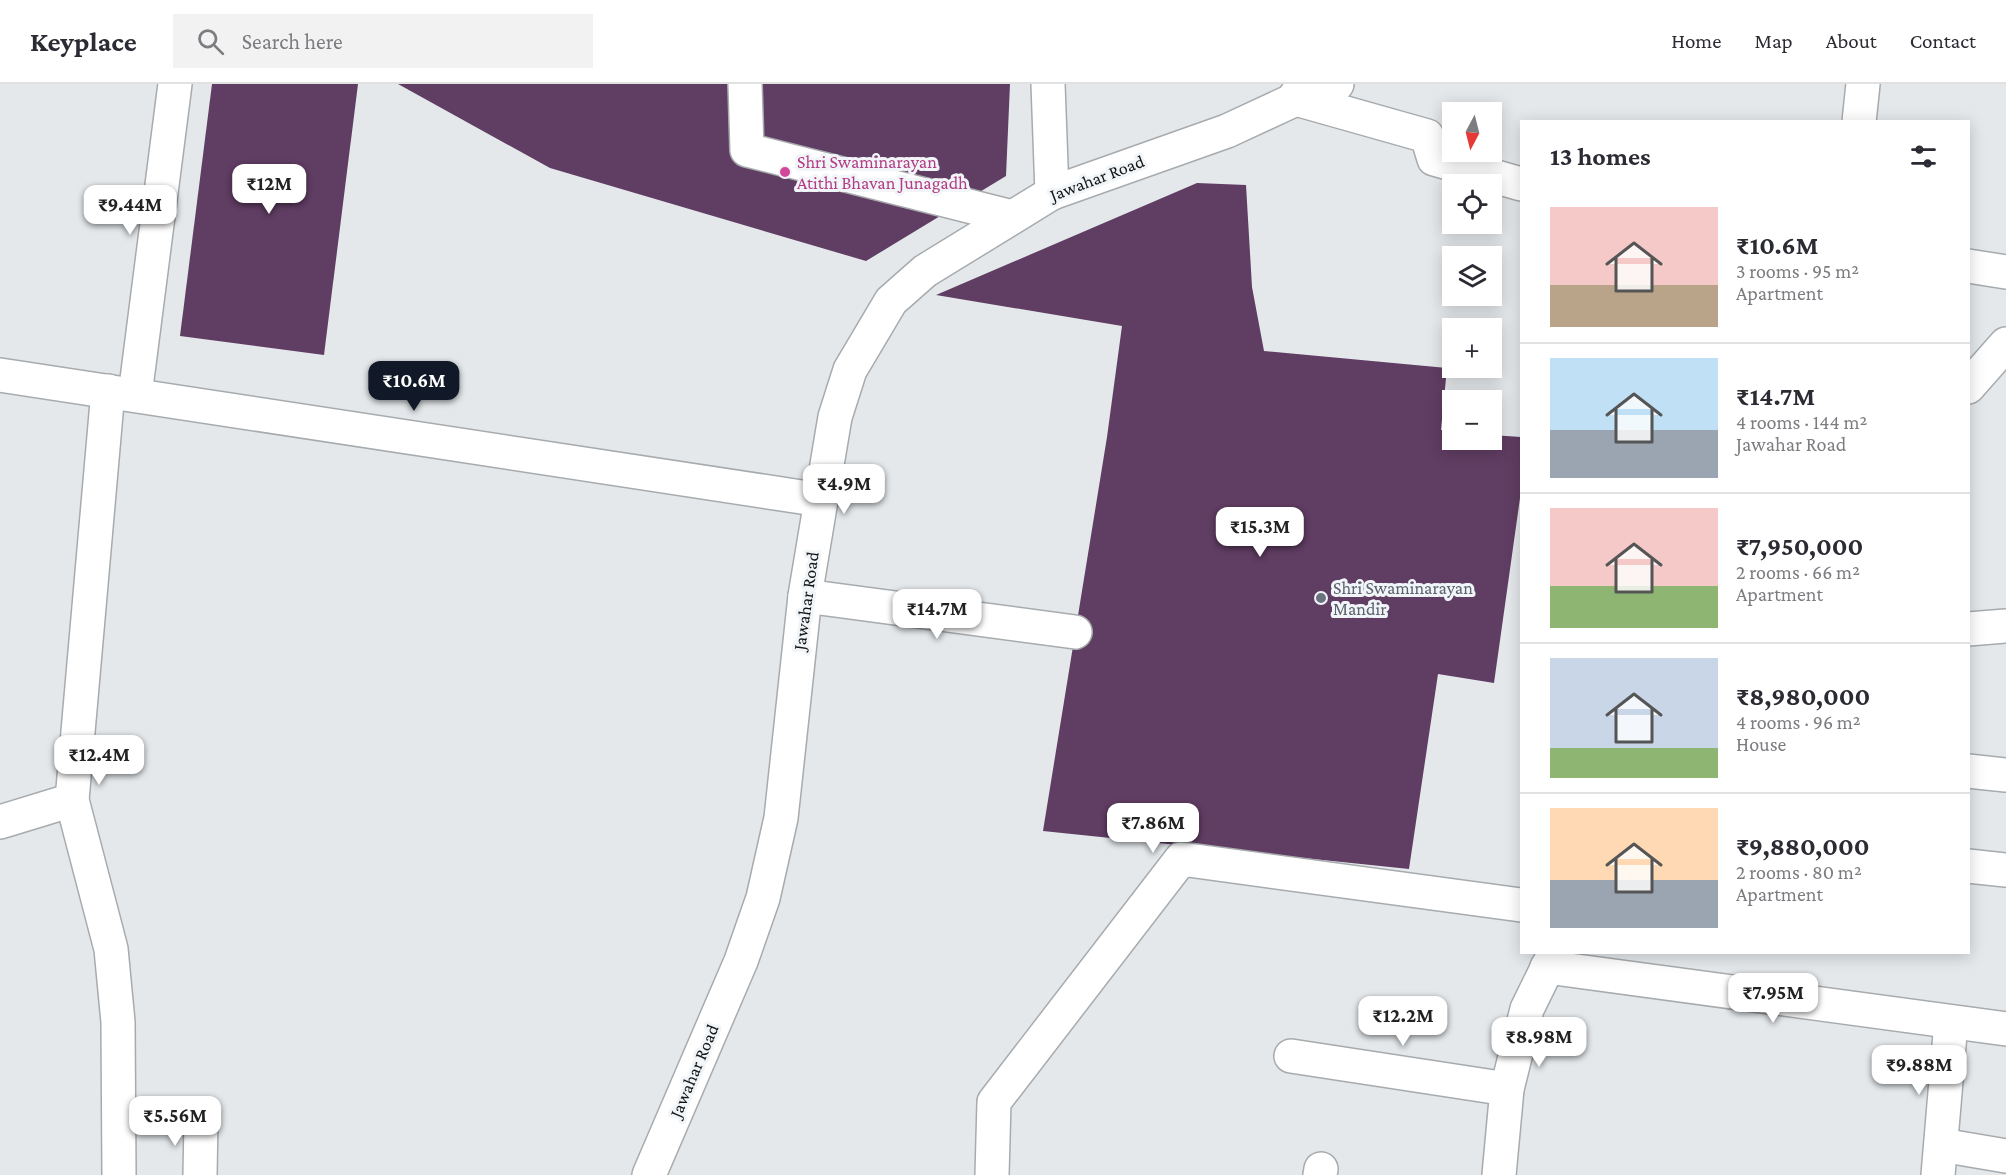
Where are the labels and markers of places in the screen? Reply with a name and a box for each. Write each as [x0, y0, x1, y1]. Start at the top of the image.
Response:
place label: Shri Swaminarayan Atithi Bhavan Junagadh [797, 152, 968, 193]
pin: ₹12M [233, 164, 305, 215]
marker: Shri Swaminarayan Atithi Bhavan Junagadh [778, 165, 792, 179]
pin: ₹9.44M [81, 185, 179, 236]
pin: ₹10.6M [365, 361, 463, 412]
pin: ₹4.9M [802, 464, 886, 515]
pin: ₹15.3M [1211, 507, 1309, 558]
place label: Shri Swaminarayan Mandir [1333, 578, 1473, 619]
pin: ₹14.7M [888, 589, 986, 640]
marker: Shri Swaminarayan Mandir [1314, 591, 1328, 605]
pin: ₹12.4M [50, 735, 148, 786]
pin: ₹7.86M [1104, 803, 1202, 854]
pin: ₹7.95M [1724, 973, 1822, 1024]
pin: ₹12.2M [1354, 996, 1452, 1047]
pin: ₹8.98M [1490, 1017, 1588, 1068]
pin: ₹9.88M [1870, 1045, 1968, 1096]
pin: ₹5.56M [126, 1096, 224, 1147]

